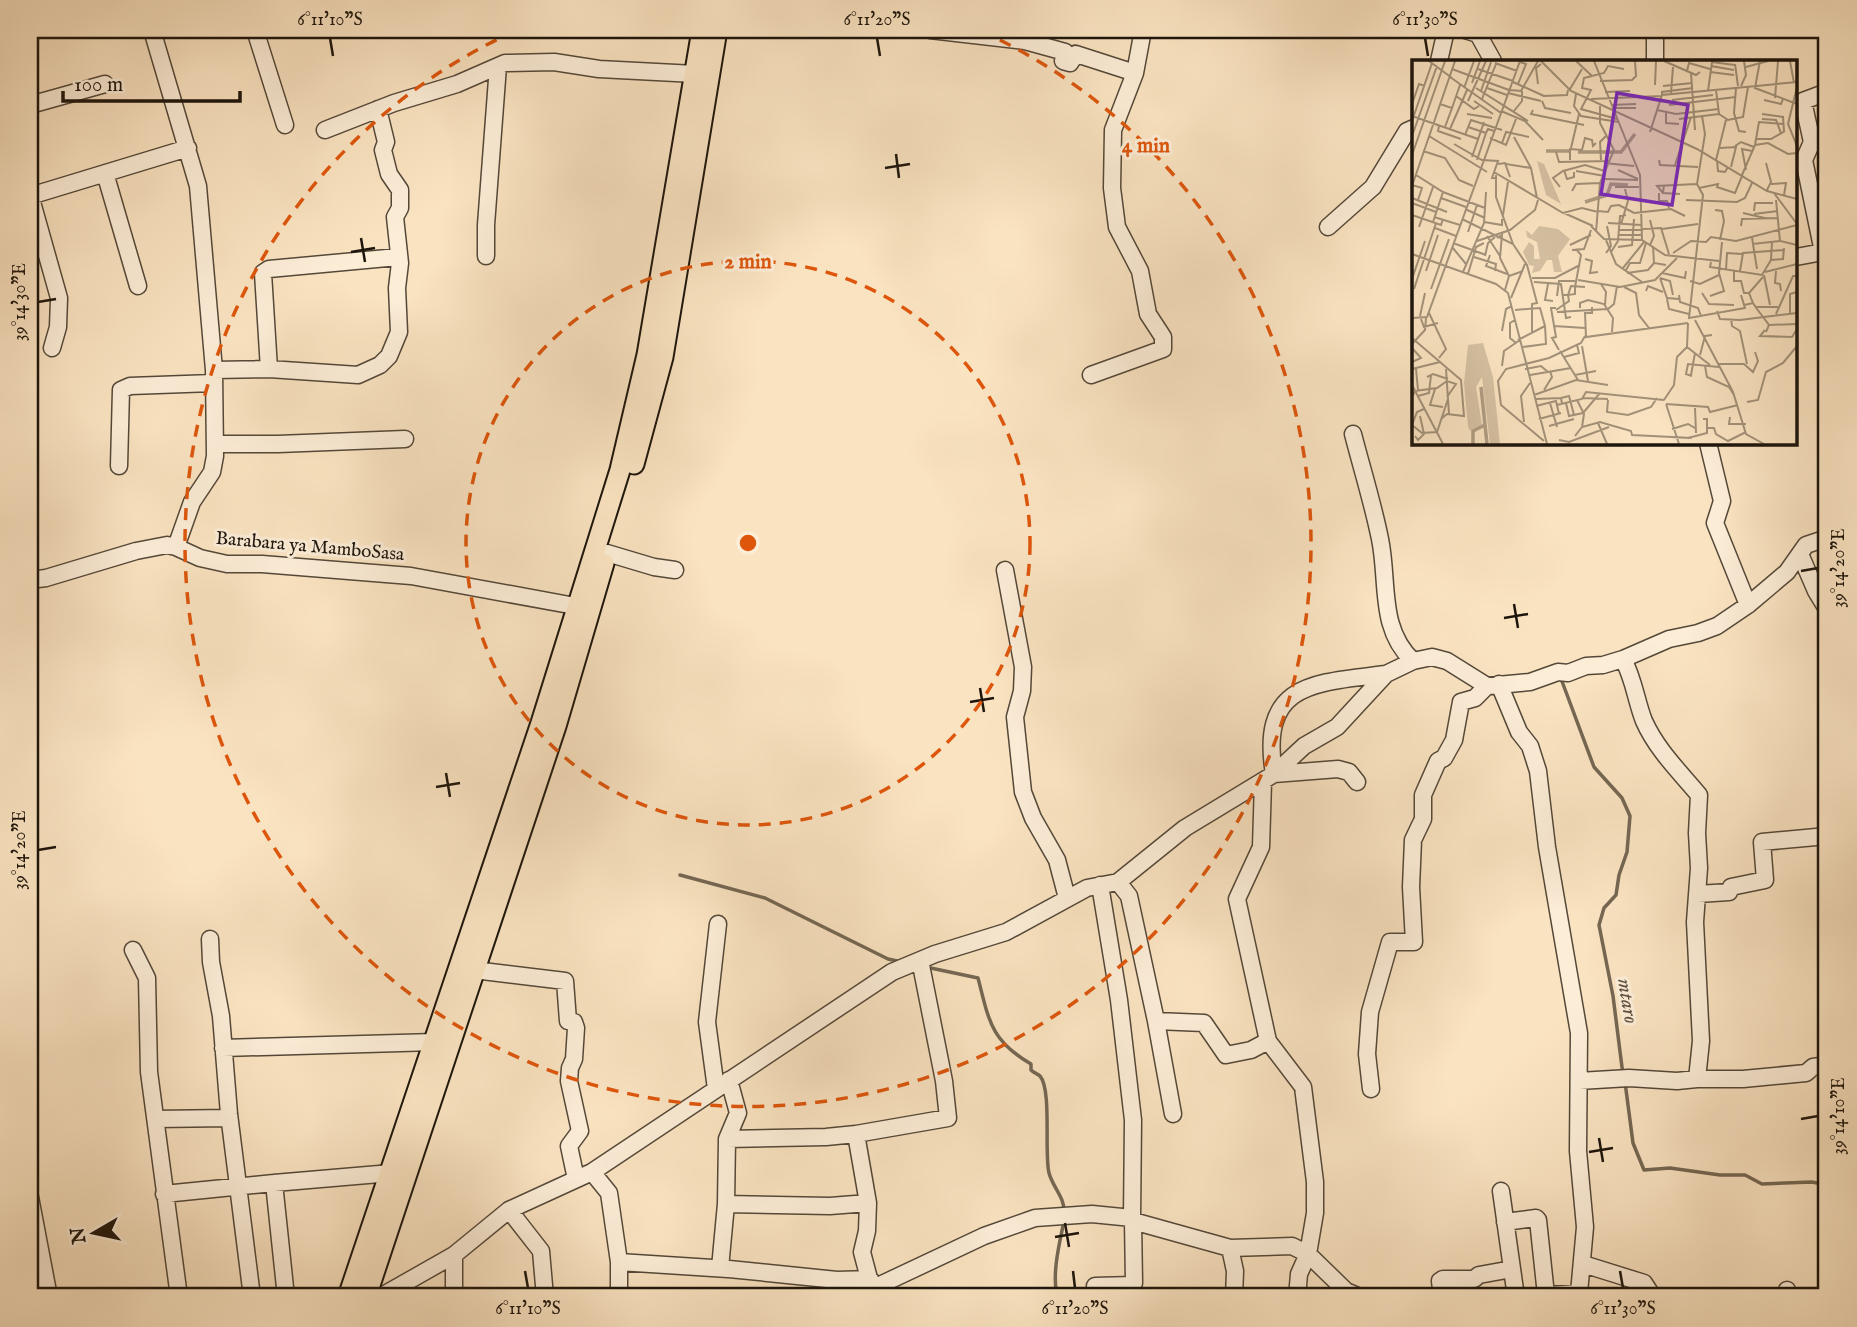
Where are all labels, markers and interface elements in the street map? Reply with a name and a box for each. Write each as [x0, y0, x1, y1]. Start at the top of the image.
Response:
text: 6°11'10"S [297, 9, 363, 32]
text: 6°11'20"S [843, 9, 911, 32]
text: 6°11'30"S [1392, 9, 1458, 32]
scale bar [63, 60, 240, 104]
inset map [1412, 60, 1798, 444]
text: 100 m [74, 72, 123, 99]
text: 4 min [1122, 133, 1170, 160]
text: 2 min [724, 249, 772, 276]
text: 39°14'30"E [9, 263, 32, 341]
street label: Barabara ya MamboSasa [215, 527, 406, 567]
text: 39°14'20"E [1828, 528, 1851, 608]
centre of rings [736, 531, 760, 555]
text: 39°14'20"E [9, 810, 32, 890]
water label: mtaro [1610, 977, 1644, 1025]
text: 39°14'10"E [1828, 1077, 1851, 1155]
north arrow [60, 1198, 130, 1268]
text: N [66, 1225, 92, 1246]
text: 6°11'10"S [495, 1298, 561, 1321]
text: 6°11'20"S [1041, 1298, 1109, 1321]
text: 6°11'30"S [1590, 1298, 1656, 1321]

